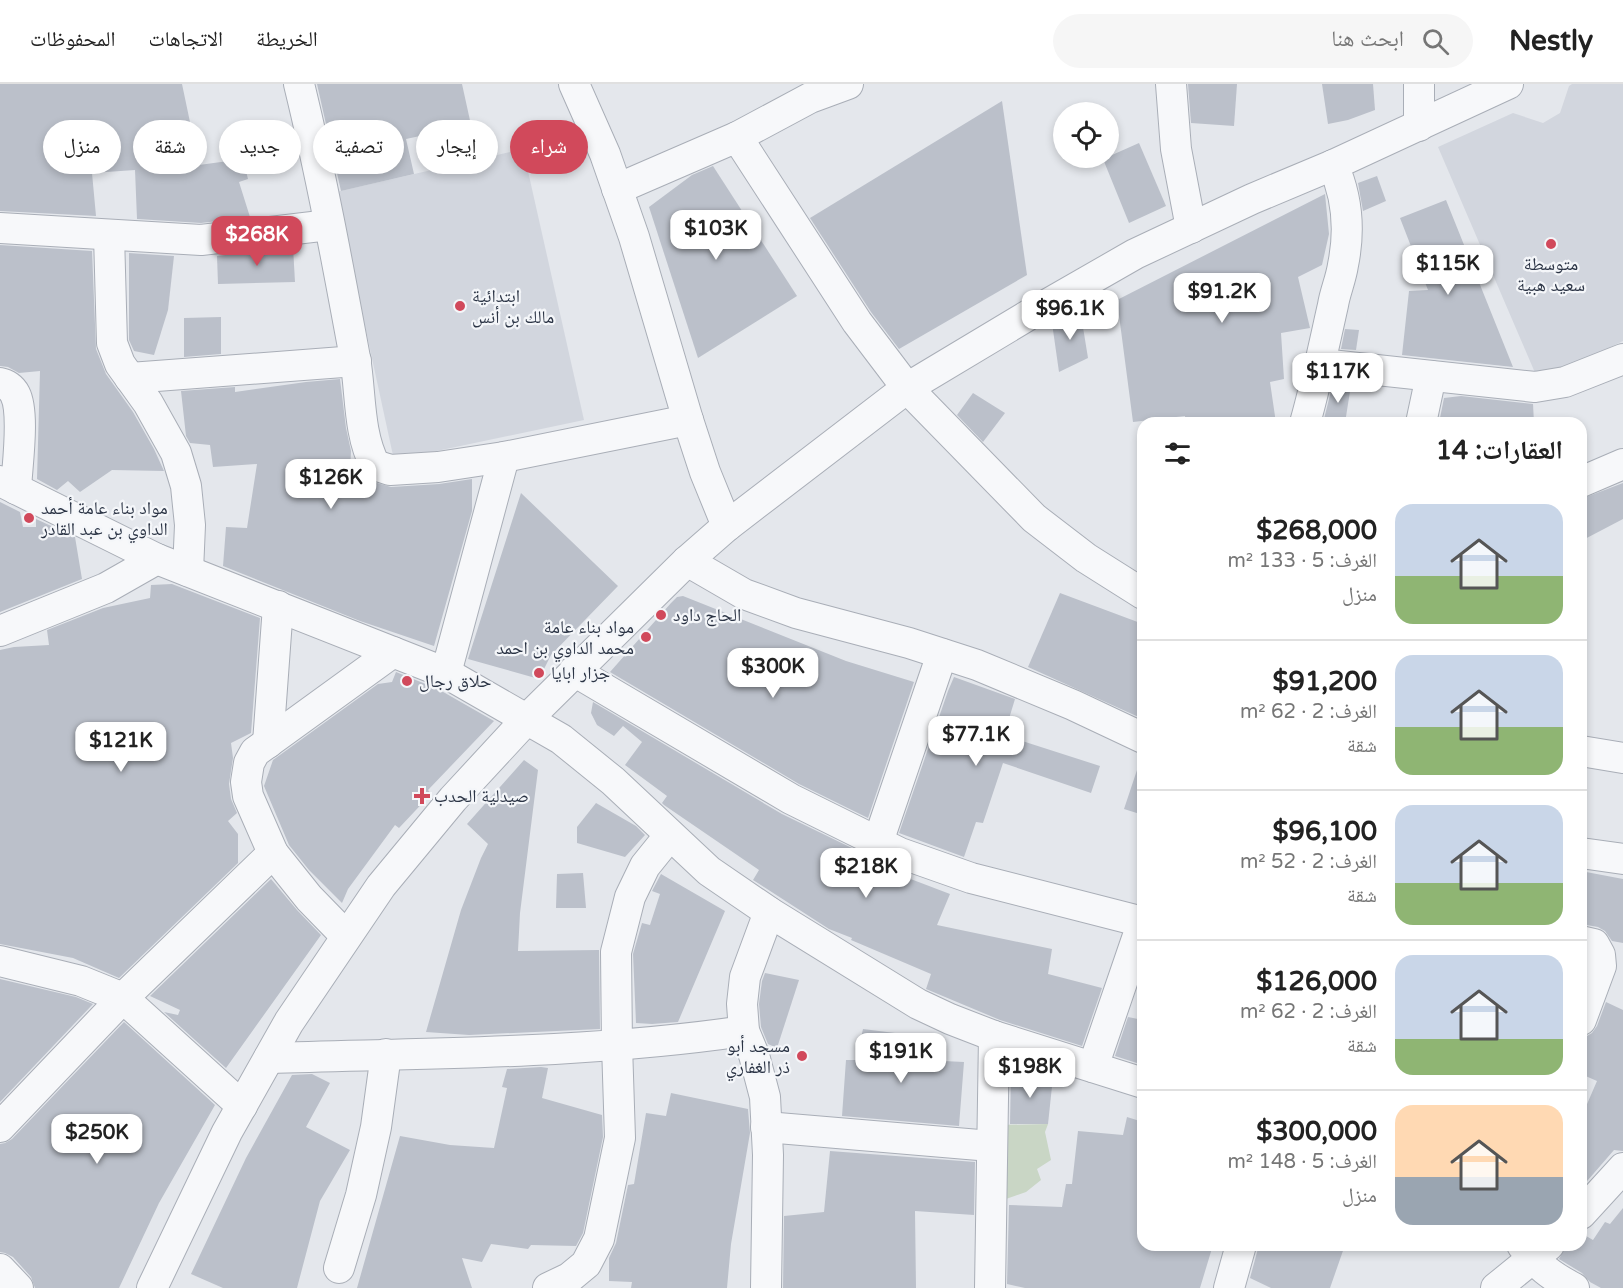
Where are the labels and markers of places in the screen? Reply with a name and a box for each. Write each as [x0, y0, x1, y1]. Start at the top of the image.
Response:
pin: $103K [674, 210, 758, 261]
pin: $268K [215, 216, 299, 267]
marker: متوسطة سعيد هبية [1544, 237, 1558, 251]
pin: $115K [1406, 245, 1490, 296]
place label: متوسطة سعيد هبية [1517, 253, 1585, 296]
pin: $91.2K [1173, 273, 1271, 324]
place label: ابتدائية مالك بن أنس [472, 285, 554, 328]
pin: $96.1K [1021, 290, 1119, 341]
marker: ابتدائية مالك بن أنس [453, 299, 467, 313]
pin: $117K [1296, 353, 1380, 404]
pin: $126K [289, 459, 373, 510]
place label: مواد بناء عامة أحمد الداوي بن عبد القادر [40, 497, 168, 544]
marker: مواد بناء عامة أحمد الداوي بن عبد القادر [22, 511, 36, 525]
place label: الحاج داود [673, 604, 741, 627]
marker: الحاج داود [654, 608, 668, 622]
place label: مواد بناء عامة محمد الداوي بن احمد [496, 616, 634, 663]
marker: مواد بناء عامة محمد الداوي بن احمد [639, 630, 653, 644]
pin: $300K [731, 648, 815, 699]
place label: جزار ابايا [551, 662, 610, 684]
marker: جزار ابايا [532, 666, 546, 680]
place label: حلاق رجال [419, 670, 491, 692]
marker: حلاق رجال [400, 674, 414, 688]
pin: $77.1K [927, 716, 1025, 767]
pin: $121K [79, 722, 163, 773]
place label: صيدلية الحدب [434, 785, 529, 807]
marker: صيدلية الحدب [415, 789, 429, 803]
pin: $218K [824, 848, 908, 899]
pin: $191K [859, 1033, 943, 1084]
place label: مسجد أبو ذر الغفاري [726, 1035, 790, 1082]
pin: $198K [988, 1048, 1072, 1099]
marker: مسجد أبو ذر الغفاري [795, 1049, 809, 1063]
pin: $250K [55, 1114, 139, 1165]

